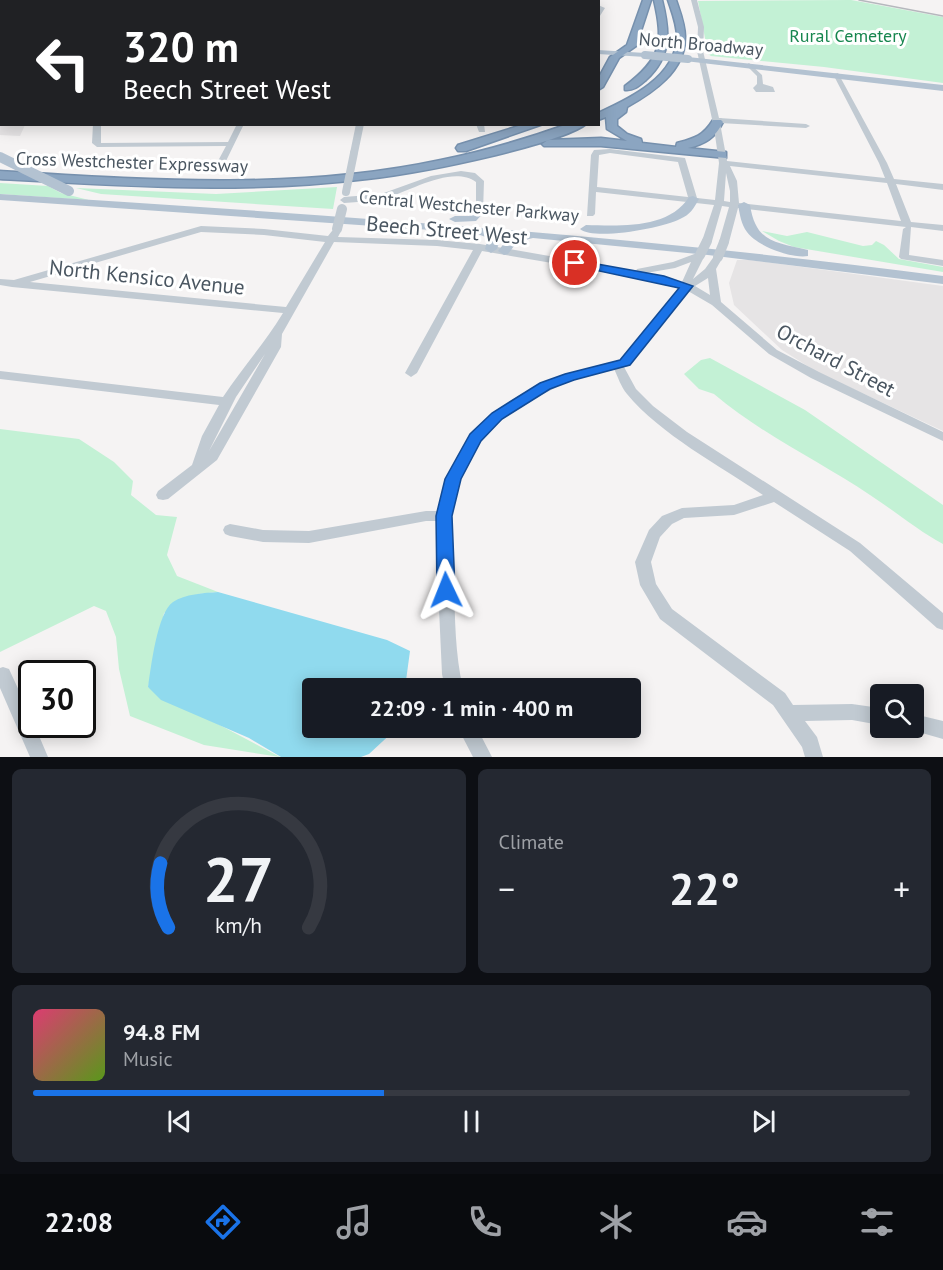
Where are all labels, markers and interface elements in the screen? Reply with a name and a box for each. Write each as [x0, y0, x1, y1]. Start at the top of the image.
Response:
text: 320 m [123, 19, 239, 74]
icon: left [24, 24, 102, 102]
park label: Rural Cemetery [789, 24, 907, 47]
street label: North Broadway [638, 27, 765, 61]
text: Beech Street West [123, 72, 331, 106]
street label: Cross Westchester Expressway [15, 146, 249, 178]
street label: Central Westchester Parkway [358, 185, 580, 227]
street label: Beech Street West [365, 210, 529, 250]
pin [549, 237, 600, 288]
icon: arrive [558, 246, 591, 279]
street label: North Kensico Avenue [48, 253, 246, 301]
street label: Orchard Street [772, 317, 900, 403]
position arrow [414, 558, 478, 622]
speed limit sign: 30 [18, 660, 96, 738]
map controls [870, 684, 924, 738]
button: search [870, 684, 924, 738]
text: 22:09 · 1 min · 400 m [370, 694, 573, 722]
text: Climate [499, 829, 564, 855]
text: 27 [203, 838, 274, 919]
text: 22° [669, 859, 740, 917]
text: − [499, 867, 515, 910]
text: + [893, 867, 910, 910]
text: km/h [215, 911, 262, 939]
text: 94.8 FM [123, 1018, 200, 1046]
text: Music [123, 1046, 172, 1072]
icon: previous [163, 1105, 196, 1138]
icon: pause [455, 1105, 488, 1138]
icon: next [747, 1105, 780, 1138]
icon: directions [202, 1201, 244, 1243]
icon: music [333, 1201, 375, 1243]
icon: phone [464, 1201, 506, 1243]
icon: climate [595, 1201, 637, 1243]
icon: car [726, 1201, 768, 1243]
icon: filters [856, 1201, 898, 1243]
text: 22:08 [44, 1205, 113, 1239]

